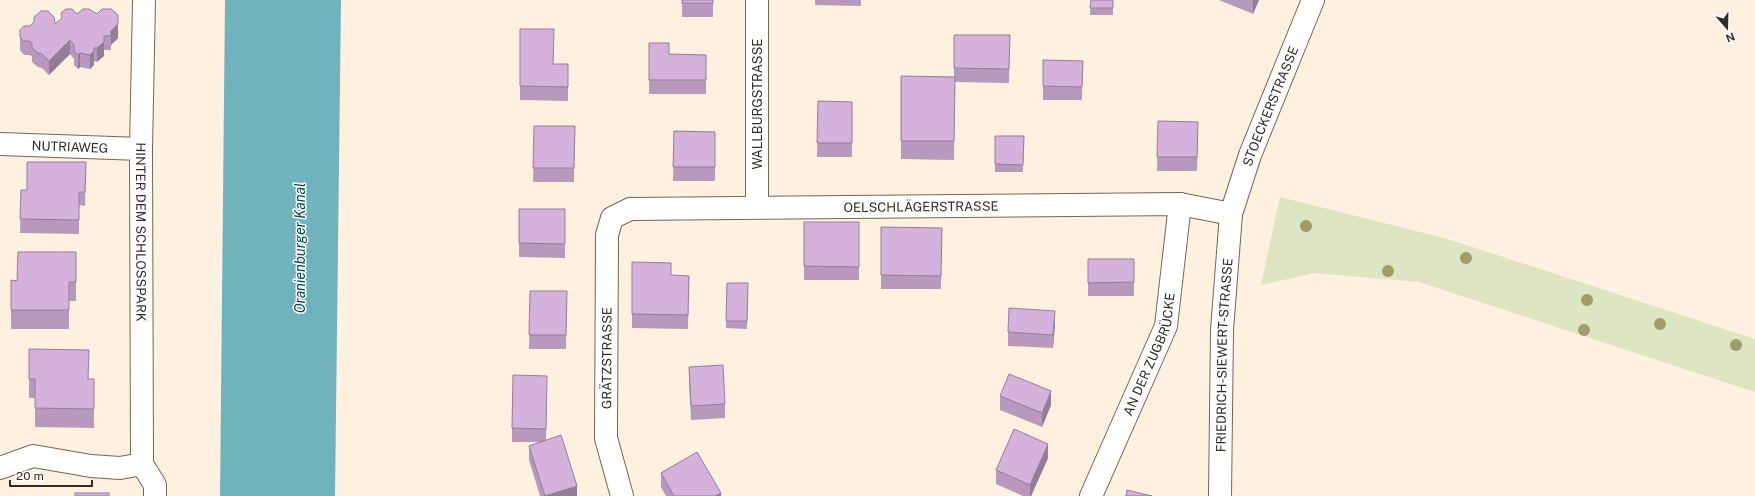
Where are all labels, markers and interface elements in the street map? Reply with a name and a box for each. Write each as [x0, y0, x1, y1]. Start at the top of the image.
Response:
north arrow [1707, 8, 1747, 48]
text: N [1724, 30, 1737, 45]
street label: WALLBURGSTRASSE [750, 39, 765, 169]
street label: STOECKERSTRASSE [1240, 44, 1301, 168]
street label: NUTRIAWEG [31, 138, 109, 156]
street label: HINTER DEM SCHLOSSPARK [133, 142, 149, 322]
water label: Oranienburger Kanal [292, 183, 308, 313]
street label: OELSCHLÄGERSTRASSE [843, 199, 999, 215]
street label: FRIEDRICH-SIEWERT-STRASSE [1214, 257, 1236, 452]
street label: AN DER ZUGBRÜCKE [1120, 292, 1178, 418]
street label: GRÄTZSTRASSE [599, 307, 615, 409]
scale bar [10, 462, 92, 488]
text: 20 m [16, 469, 44, 483]

